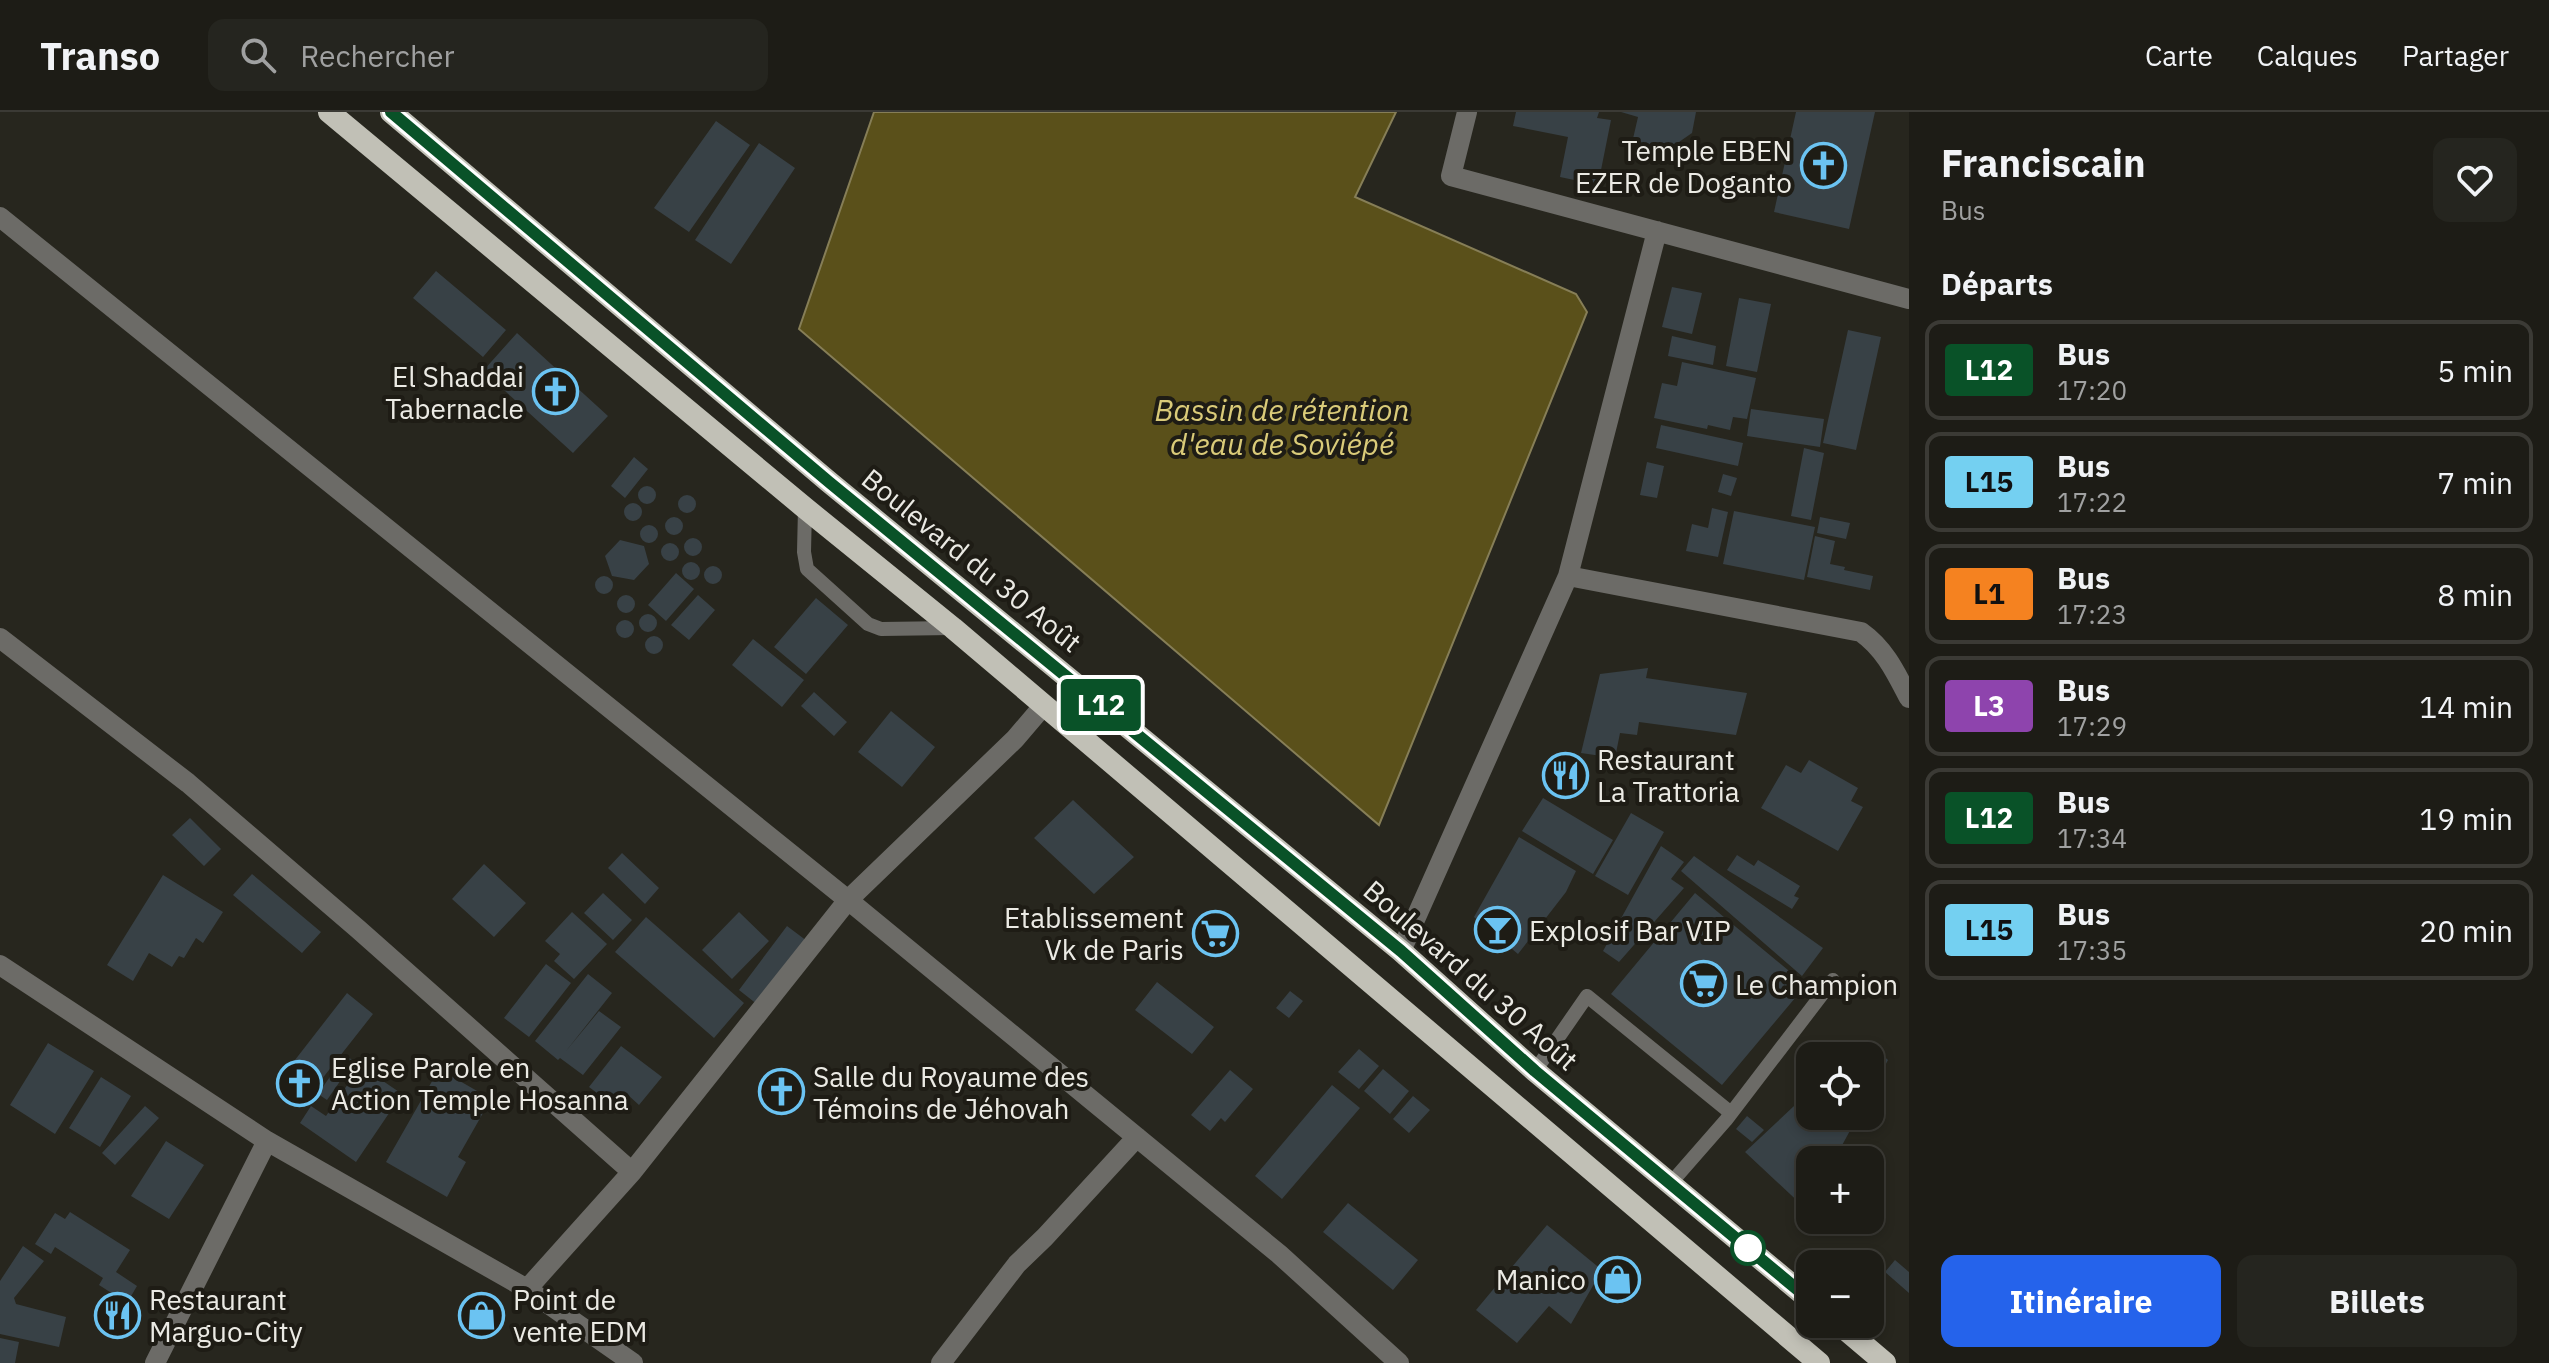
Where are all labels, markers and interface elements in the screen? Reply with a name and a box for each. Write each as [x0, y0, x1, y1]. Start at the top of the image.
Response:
search box [208, 19, 768, 91]
text: Transo [40, 31, 160, 80]
icon: search [236, 33, 280, 77]
text: Rechercher [300, 36, 454, 75]
text: Carte [2145, 37, 2213, 74]
text: Calques [2257, 37, 2358, 74]
text: Partager [2402, 37, 2509, 74]
place label: Temple EBEN EZER de Doganto [1575, 132, 1792, 201]
text: Franciscain [1941, 138, 2146, 187]
button: heart [2433, 138, 2517, 222]
church icon: Temple EBEN EZER de Doganto [1799, 142, 1847, 190]
text: Bus [1941, 193, 1985, 227]
text: Départs [1941, 264, 2053, 303]
text: Bus [2057, 334, 2110, 373]
text: L12 [1965, 351, 2013, 388]
text: 5 min [2437, 351, 2513, 390]
place label: El Shaddai Tabernacle [385, 358, 524, 427]
church icon: El Shaddai Tabernacle [531, 368, 579, 416]
text: 17:20 [2057, 373, 2127, 407]
water label: Bassin de rétention d'eau de Soviépé [1155, 390, 1409, 463]
text: Bus [2057, 446, 2110, 485]
street label: Boulevard du 30 Août [855, 460, 1089, 660]
text: L15 [1965, 463, 2013, 500]
text: 7 min [2437, 463, 2513, 502]
text: 17:22 [2057, 485, 2127, 519]
text: Bus [2057, 558, 2110, 597]
text: L1 [1973, 575, 2005, 612]
text: 8 min [2437, 575, 2513, 614]
text: 17:23 [2057, 597, 2127, 631]
text: Bus [2057, 670, 2110, 709]
line badge: L12 [1055, 679, 1147, 731]
text: L12 [1077, 686, 1125, 723]
text: L3 [1973, 687, 2005, 724]
text: 14 min [2419, 687, 2513, 726]
text: 17:29 [2057, 709, 2127, 743]
place label: Restaurant La Trattoria [1597, 741, 1740, 810]
restaurant icon: Restaurant La Trattoria [1542, 751, 1590, 799]
text: Bus [2057, 782, 2110, 821]
text: L12 [1965, 799, 2013, 836]
text: 19 min [2419, 799, 2513, 838]
text: 17:34 [2057, 821, 2127, 855]
street label: Boulevard du 30 Août [1356, 872, 1586, 1078]
text: Bus [2057, 894, 2110, 933]
place label: Etablissement Vk de Paris [1004, 899, 1184, 968]
bar icon: Explosif Bar VIP [1474, 906, 1522, 954]
supermarket icon: Etablissement Vk de Paris [1191, 909, 1239, 957]
text: L15 [1965, 911, 2013, 948]
text: 20 min [2419, 911, 2513, 950]
place label: Explosif Bar VIP [1529, 912, 1731, 949]
text: 17:35 [2057, 933, 2127, 967]
supermarket icon: Le Champion [1680, 960, 1728, 1008]
place label: Le Champion [1735, 966, 1898, 1003]
map controls [1796, 1042, 1884, 1338]
button: locate [1796, 1042, 1884, 1130]
place label: Eglise Parole en Action Temple Hosanna [331, 1049, 629, 1118]
place label: Salle du Royaume des Témoins de Jéhovah [813, 1058, 1089, 1127]
church icon: Eglise Parole en Action Temple Hosanna [276, 1059, 324, 1107]
church icon: Salle du Royaume des Témoins de Jéhovah [758, 1068, 806, 1116]
button: + [1796, 1146, 1884, 1234]
unlabelled marker [1731, 1231, 1765, 1265]
button: − [1796, 1250, 1884, 1338]
shop icon: Manico [1593, 1255, 1641, 1303]
button: Itinéraire [1941, 1255, 2221, 1347]
button: Billets [2237, 1255, 2517, 1347]
place label: Manico [1496, 1261, 1586, 1298]
place label: Restaurant Marguo-City [149, 1281, 303, 1350]
place label: Point de vente EDM [513, 1281, 647, 1350]
restaurant icon: Restaurant Marguo-City [94, 1291, 142, 1339]
shop icon: Point de vente EDM [458, 1291, 506, 1339]

